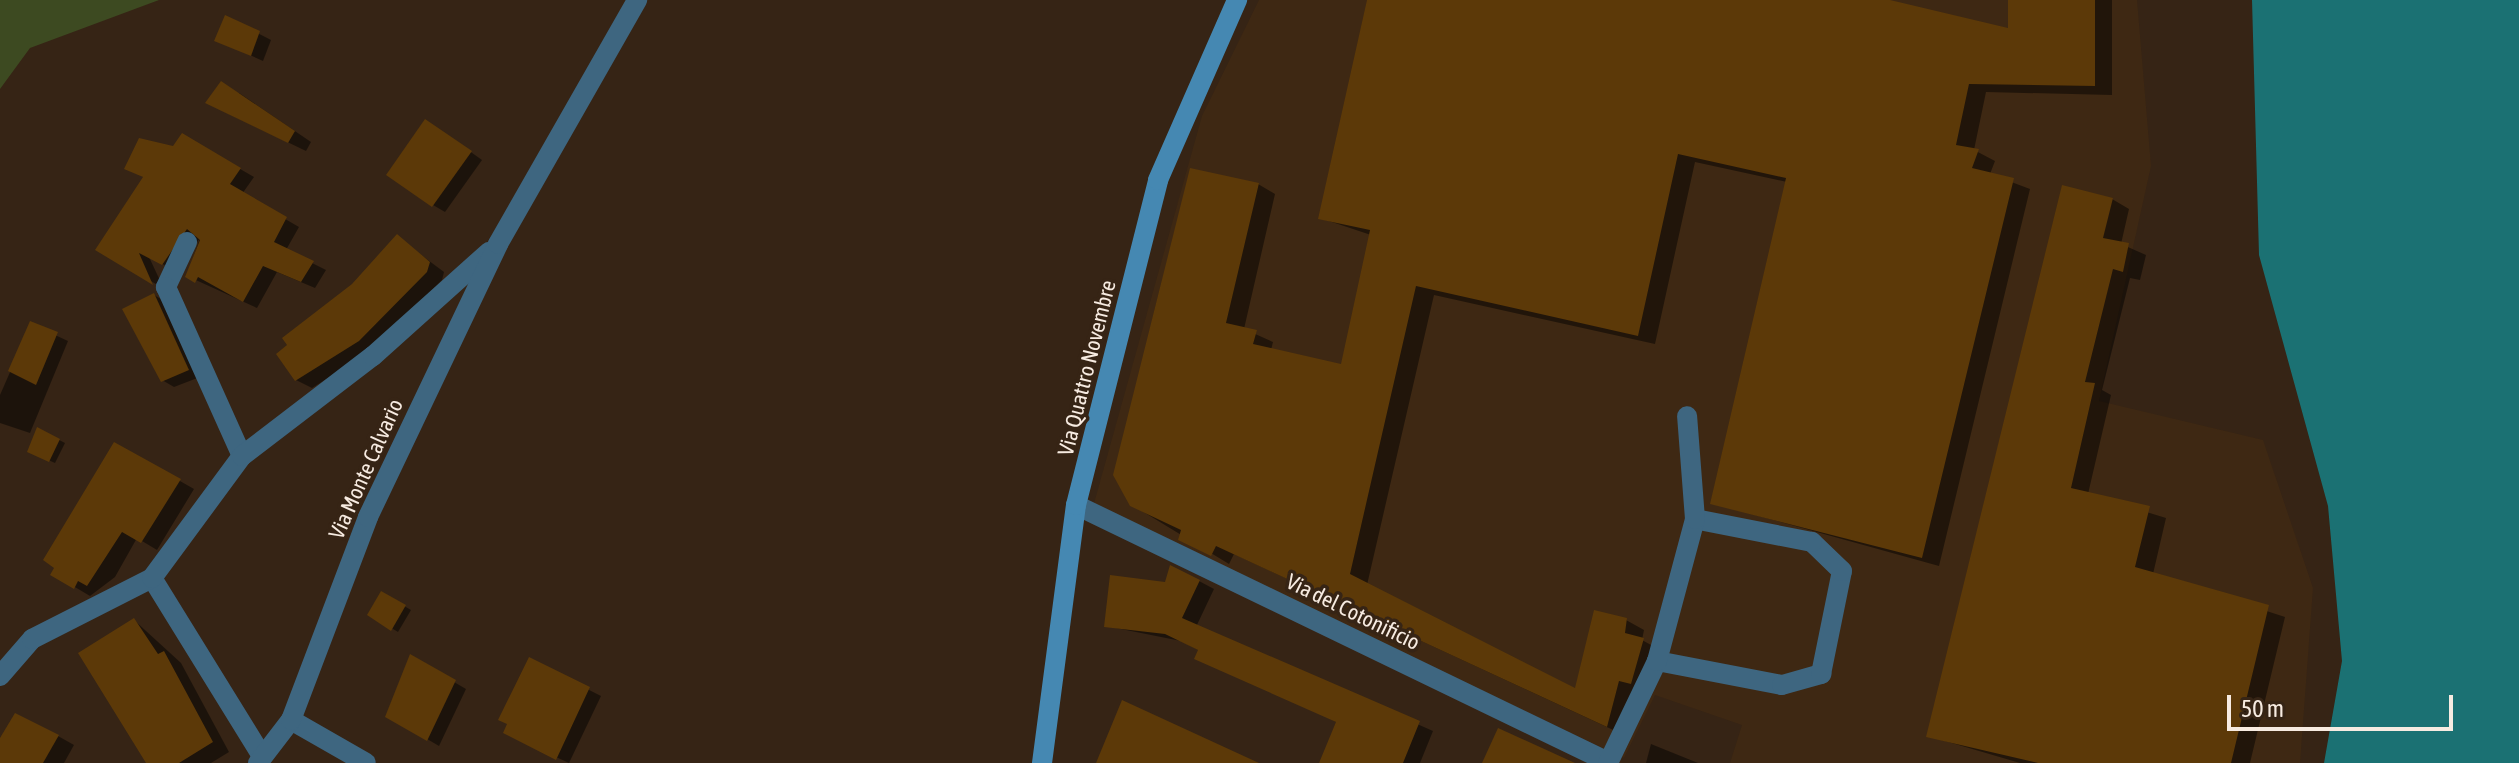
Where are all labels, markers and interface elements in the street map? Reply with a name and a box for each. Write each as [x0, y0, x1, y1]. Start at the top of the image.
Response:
street label: Via Quattro Novembre [1052, 277, 1122, 459]
street label: Via Monte Calvario [323, 395, 409, 543]
street label: Via del Cotonificio [1282, 568, 1424, 656]
scale bar [2231, 679, 2457, 729]
text: 50 m [2241, 695, 2284, 722]

